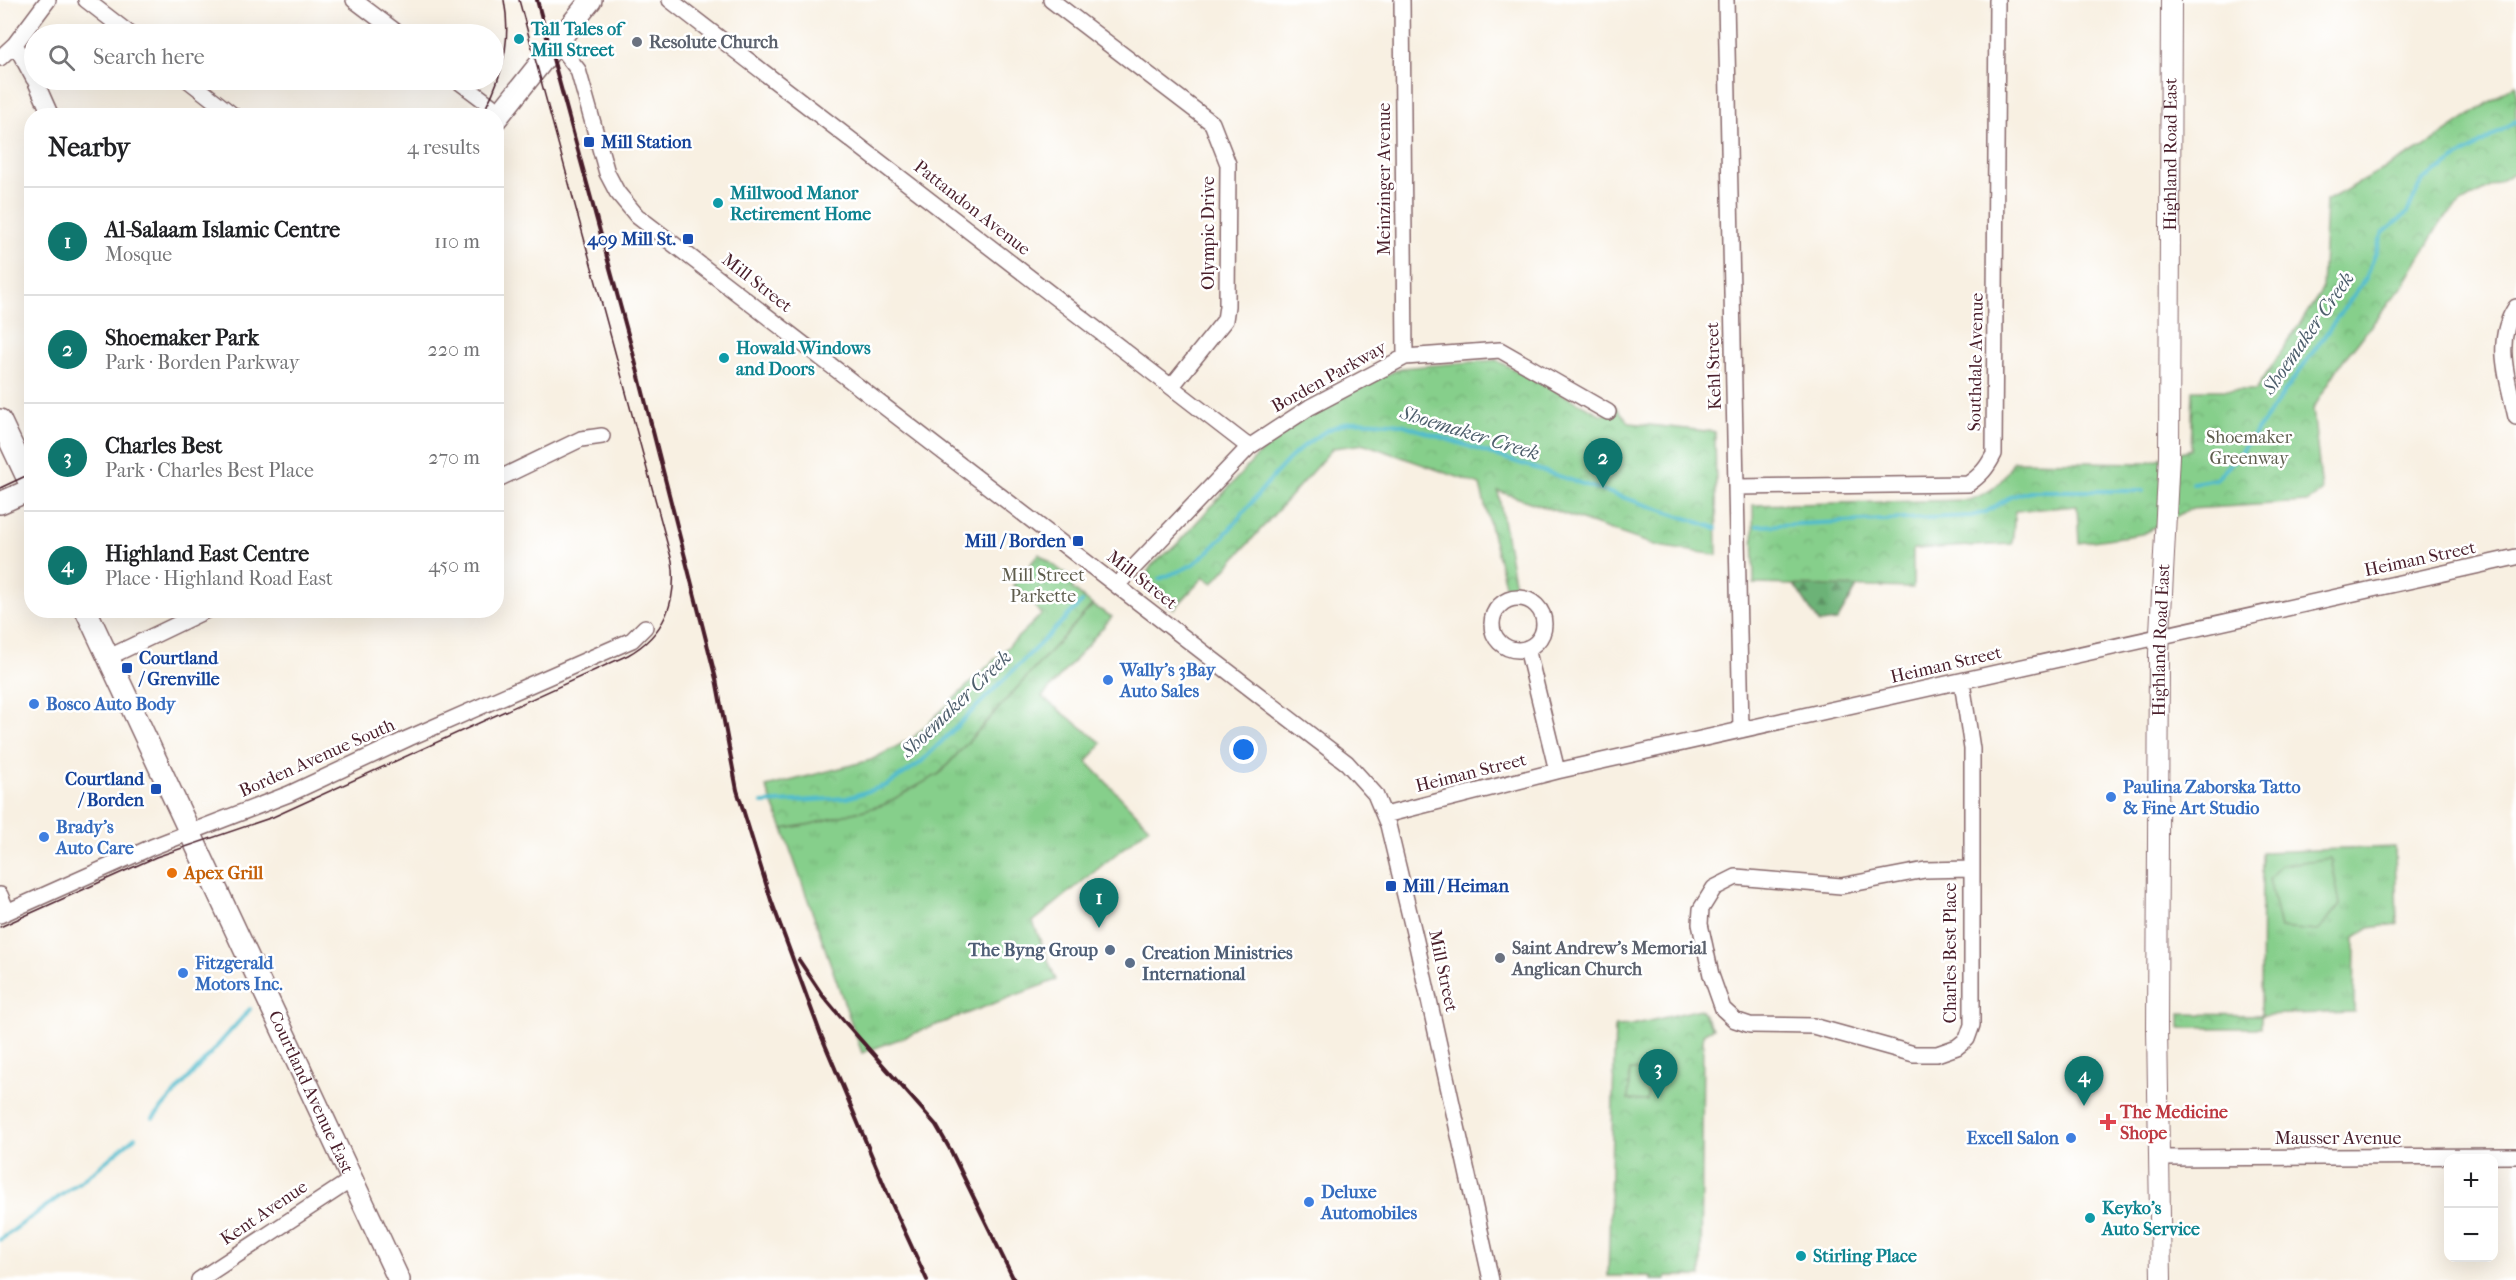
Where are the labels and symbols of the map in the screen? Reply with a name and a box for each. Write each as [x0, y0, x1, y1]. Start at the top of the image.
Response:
place label: Tall Tales of Mill Street [530, 19, 626, 61]
marker: Tall Tales of Mill Street [512, 32, 526, 46]
place label: Resolute Church [649, 32, 779, 53]
marker: Resolute Church [630, 35, 644, 49]
street label: Highland Road East [2159, 77, 2181, 231]
street label: Meinzinger Avenue [1374, 103, 1395, 255]
place label: Mill Station [600, 132, 692, 153]
marker: Mill Station [582, 135, 596, 149]
street label: Pattandon Avenue [910, 156, 1034, 260]
street label: Olympic Drive [1198, 176, 1219, 290]
place label: Millwood Manor Retirement Home [729, 183, 871, 225]
marker: Millwood Manor Retirement Home [711, 196, 725, 210]
place label: 409 Mill St. [586, 229, 677, 250]
marker: 409 Mill St. [681, 232, 695, 246]
street label: Mill Street [718, 249, 797, 317]
water label: Shoemaker Creek [2257, 267, 2359, 400]
street label: Southdale Avenue [1964, 292, 1988, 432]
street label: Kehl Street [1702, 321, 1726, 410]
street label: Borden Parkway [1268, 336, 1391, 417]
place label: Howald Windows and Doors [736, 338, 871, 380]
marker: Howald Windows and Doors [717, 351, 731, 365]
water label: Shoemaker Creek [1397, 401, 1542, 465]
park label: Shoemaker Greenway [2206, 427, 2292, 469]
pin: 2 [1584, 438, 1622, 488]
place label: Mill / Borden [964, 531, 1067, 552]
marker: Mill / Borden [1071, 534, 1085, 548]
street label: Heiman Street [2362, 537, 2478, 581]
street label: Mill Street [1103, 546, 1182, 614]
street label: Highland Road East [2148, 563, 2174, 717]
park label: Mill Street Parkette [1001, 565, 1085, 607]
street label: Heiman Street [1888, 642, 2004, 688]
water label: Shoemaker Creek [895, 646, 1016, 763]
place label: Courtland / Grenville [138, 648, 220, 690]
place label: Wally's 3Bay Auto Sales [1119, 660, 1217, 702]
marker: Courtland / Grenville [120, 661, 134, 675]
marker: Wally's 3Bay Auto Sales [1101, 673, 1115, 687]
place label: Bosco Auto Body [46, 694, 177, 715]
marker: Bosco Auto Body [27, 697, 41, 711]
street label: Borden Avenue South [236, 714, 398, 802]
your location [1229, 735, 1258, 764]
street label: Heiman Street [1413, 749, 1529, 797]
place label: Courtland / Borden [65, 769, 145, 811]
place label: Paulina Zaborska Tatto & Fine Art Studio [2123, 777, 2301, 819]
marker: Courtland / Borden [149, 782, 163, 796]
marker: Paulina Zaborska Tatto & Fine Art Studio [2104, 790, 2118, 804]
place label: Brady's Auto Care [55, 817, 134, 859]
marker: Brady's Auto Care [37, 830, 51, 844]
place label: Apex Grill [183, 863, 264, 884]
marker: Apex Grill [165, 866, 179, 880]
place label: Mill / Heiman [1402, 876, 1509, 897]
pin: 1 [1080, 878, 1118, 928]
marker: Mill / Heiman [1384, 879, 1398, 893]
street label: Charles Best Place [1940, 882, 1961, 1023]
street label: Mill Street [1424, 928, 1462, 1014]
place label: Saint Andrew's Memorial Anglican Church [1511, 938, 1708, 980]
place label: The Byng Group [967, 940, 1098, 961]
marker: The Byng Group [1103, 943, 1117, 957]
place label: Creation Ministries International [1142, 943, 1293, 985]
marker: Saint Andrew's Memorial Anglican Church [1493, 951, 1507, 965]
place label: Fitzgerald Motors Inc. [194, 953, 283, 995]
marker: Creation Ministries International [1123, 956, 1137, 970]
marker: Fitzgerald Motors Inc. [176, 966, 190, 980]
street label: Courtland Avenue East [264, 1007, 358, 1177]
pin: 3 [1638, 1050, 1678, 1099]
pin: 4 [2064, 1056, 2104, 1106]
place label: The Medicine Shope [2119, 1102, 2228, 1144]
marker: The Medicine Shope [2101, 1115, 2115, 1129]
place label: Excell Salon [1966, 1128, 2060, 1149]
street label: Mausser Avenue [2275, 1128, 2401, 1149]
marker: Excell Salon [2064, 1131, 2078, 1145]
street label: Kent Avenue [217, 1176, 312, 1250]
place label: Deluxe Automobiles [1320, 1182, 1417, 1224]
marker: Deluxe Automobiles [1302, 1195, 1316, 1209]
place label: Keyko's Auto Service [2101, 1198, 2200, 1240]
marker: Keyko's Auto Service [2083, 1211, 2097, 1225]
place label: Stirling Place [1813, 1246, 1917, 1267]
marker: Stirling Place [1794, 1249, 1808, 1263]

